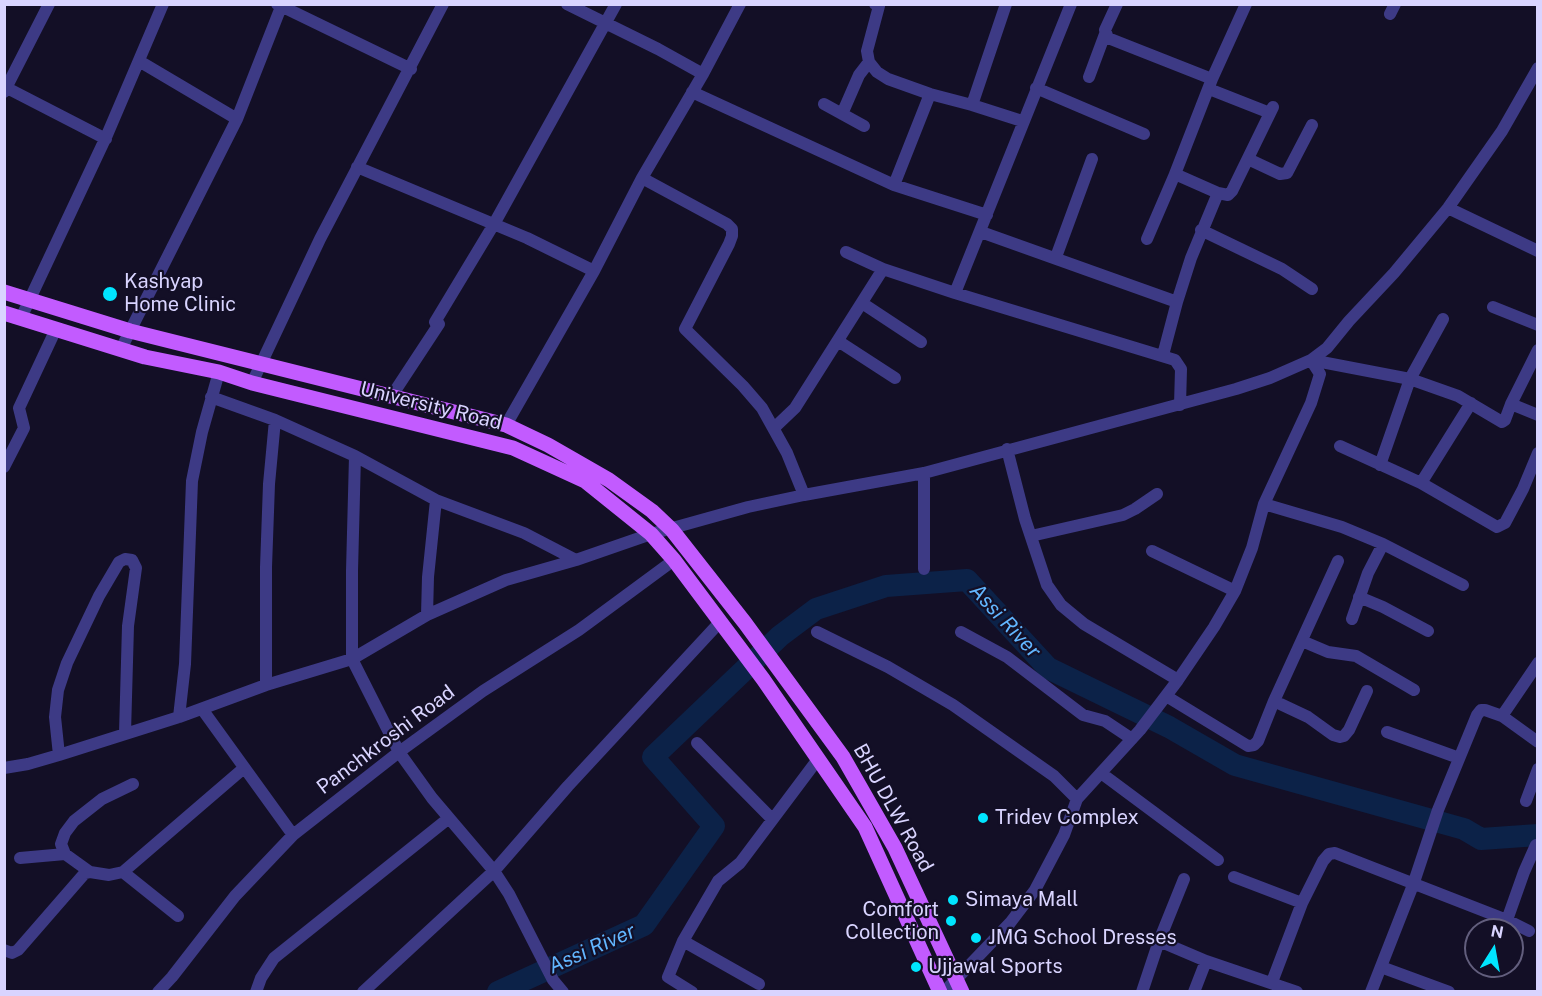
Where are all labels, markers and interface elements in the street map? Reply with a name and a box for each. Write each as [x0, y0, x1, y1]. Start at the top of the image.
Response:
place label: Kashyap Home Clinic [124, 270, 236, 317]
marker: Kashyap Home Clinic [101, 285, 119, 303]
street label: University Road [358, 377, 504, 435]
water label: Assi River [964, 579, 1046, 663]
street label: Panchkroshi Road [312, 680, 460, 800]
street label: BHU DLW Road [848, 740, 938, 876]
place label: Tridev Complex [995, 806, 1139, 830]
marker: Tridev Complex [976, 811, 990, 825]
place label: Simaya Mall [965, 888, 1078, 912]
marker: Simaya Mall [946, 893, 960, 907]
place label: Comfort Collection [845, 898, 939, 945]
marker: Comfort Collection [944, 914, 958, 928]
north arrow [1464, 918, 1524, 978]
water label: Assi River [545, 919, 639, 979]
text: N [1489, 921, 1505, 942]
place label: JMG School Dresses [988, 926, 1177, 950]
marker: JMG School Dresses [969, 931, 983, 945]
place label: Ujjawal Sports [928, 955, 1063, 979]
marker: Ujjawal Sports [909, 960, 923, 974]

